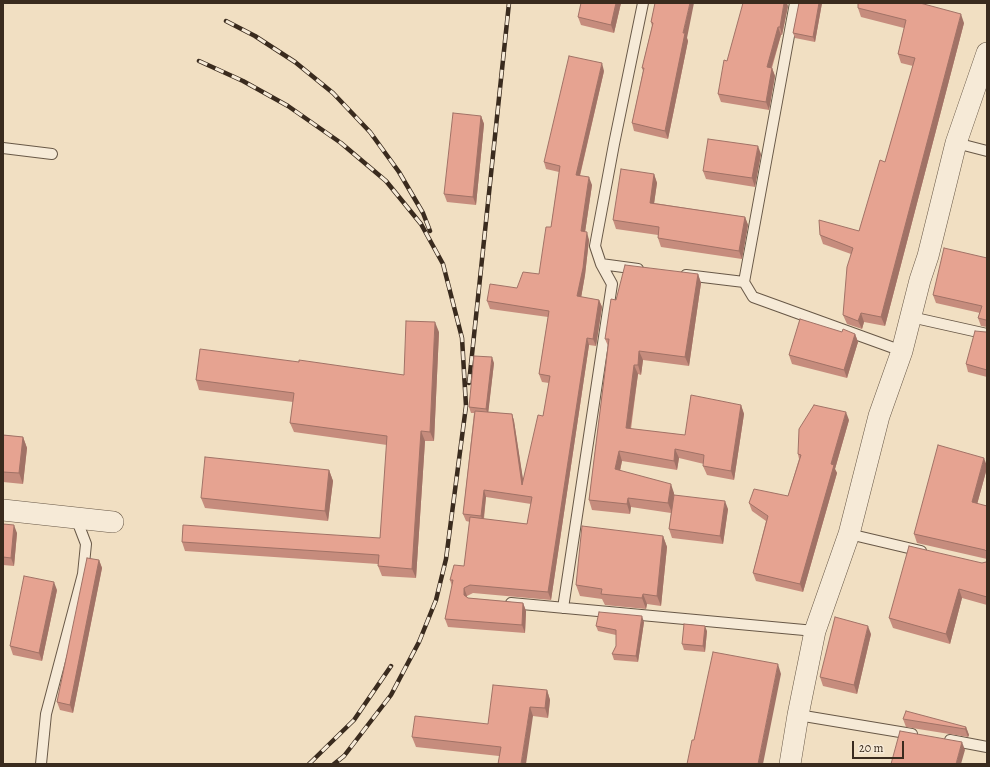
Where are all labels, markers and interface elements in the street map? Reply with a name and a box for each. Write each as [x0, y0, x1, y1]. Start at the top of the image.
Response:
scale bar [854, 733, 906, 759]
text: 20 m [859, 740, 883, 756]

